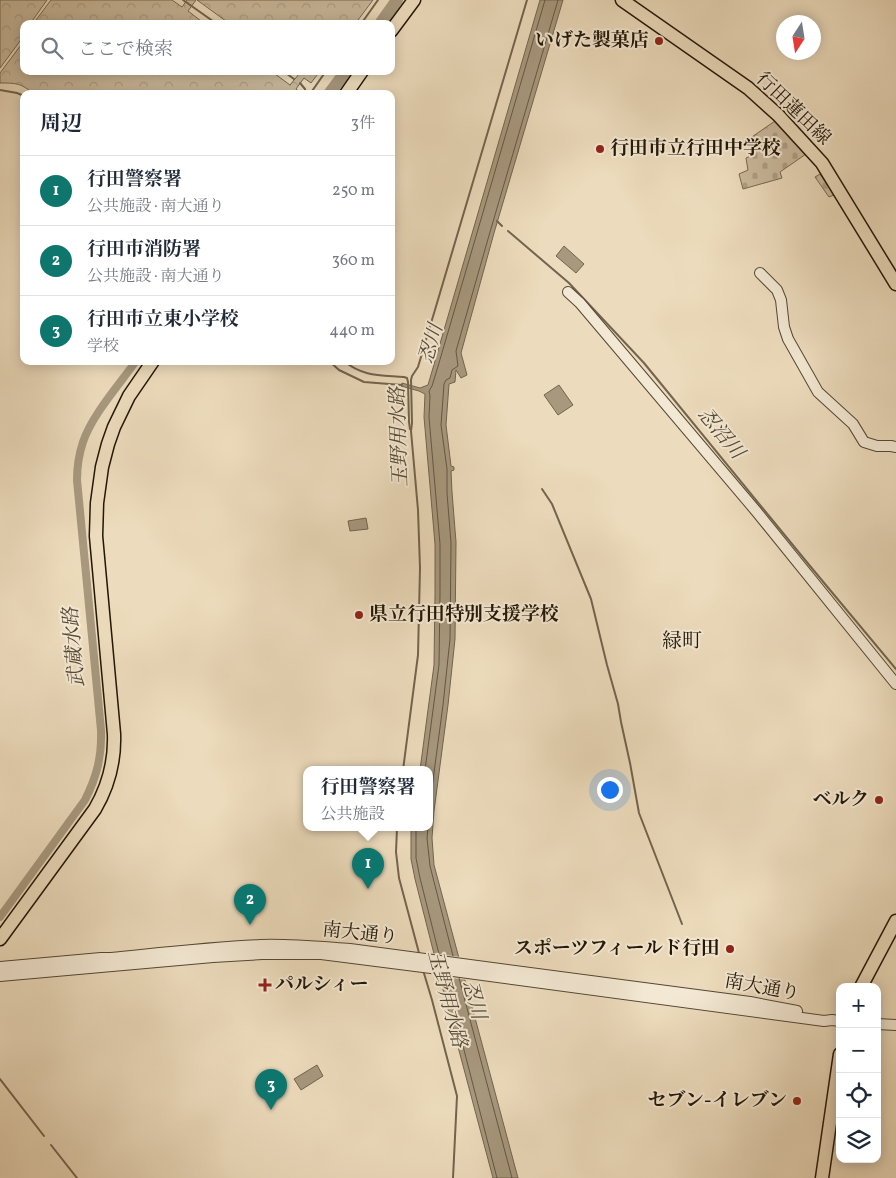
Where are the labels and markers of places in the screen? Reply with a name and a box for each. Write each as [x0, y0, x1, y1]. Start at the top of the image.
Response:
place label: いげた製菓店 [535, 28, 649, 54]
marker: いげた製菓店 [653, 35, 665, 47]
place label: 行田市立行田中学校 [610, 136, 781, 162]
marker: 行田市立行田中学校 [594, 143, 606, 155]
place label: 県立行田特別支援学校 [369, 602, 559, 628]
marker: 県立行田特別支援学校 [353, 609, 365, 621]
place label: ベルク [812, 787, 869, 813]
marker: ベルク [873, 794, 885, 806]
pin: 1 [352, 848, 384, 889]
pin: 2 [234, 884, 266, 925]
place label: スポーツフィールド行田 [514, 936, 720, 962]
marker: スポーツフィールド行田 [724, 943, 736, 955]
place label: パルシィー [275, 972, 368, 998]
marker: パルシィー [259, 979, 271, 991]
pin: 3 [255, 1069, 287, 1110]
place label: セブン-イレブン [648, 1088, 787, 1114]
marker: セブン-イレブン [791, 1095, 803, 1107]

